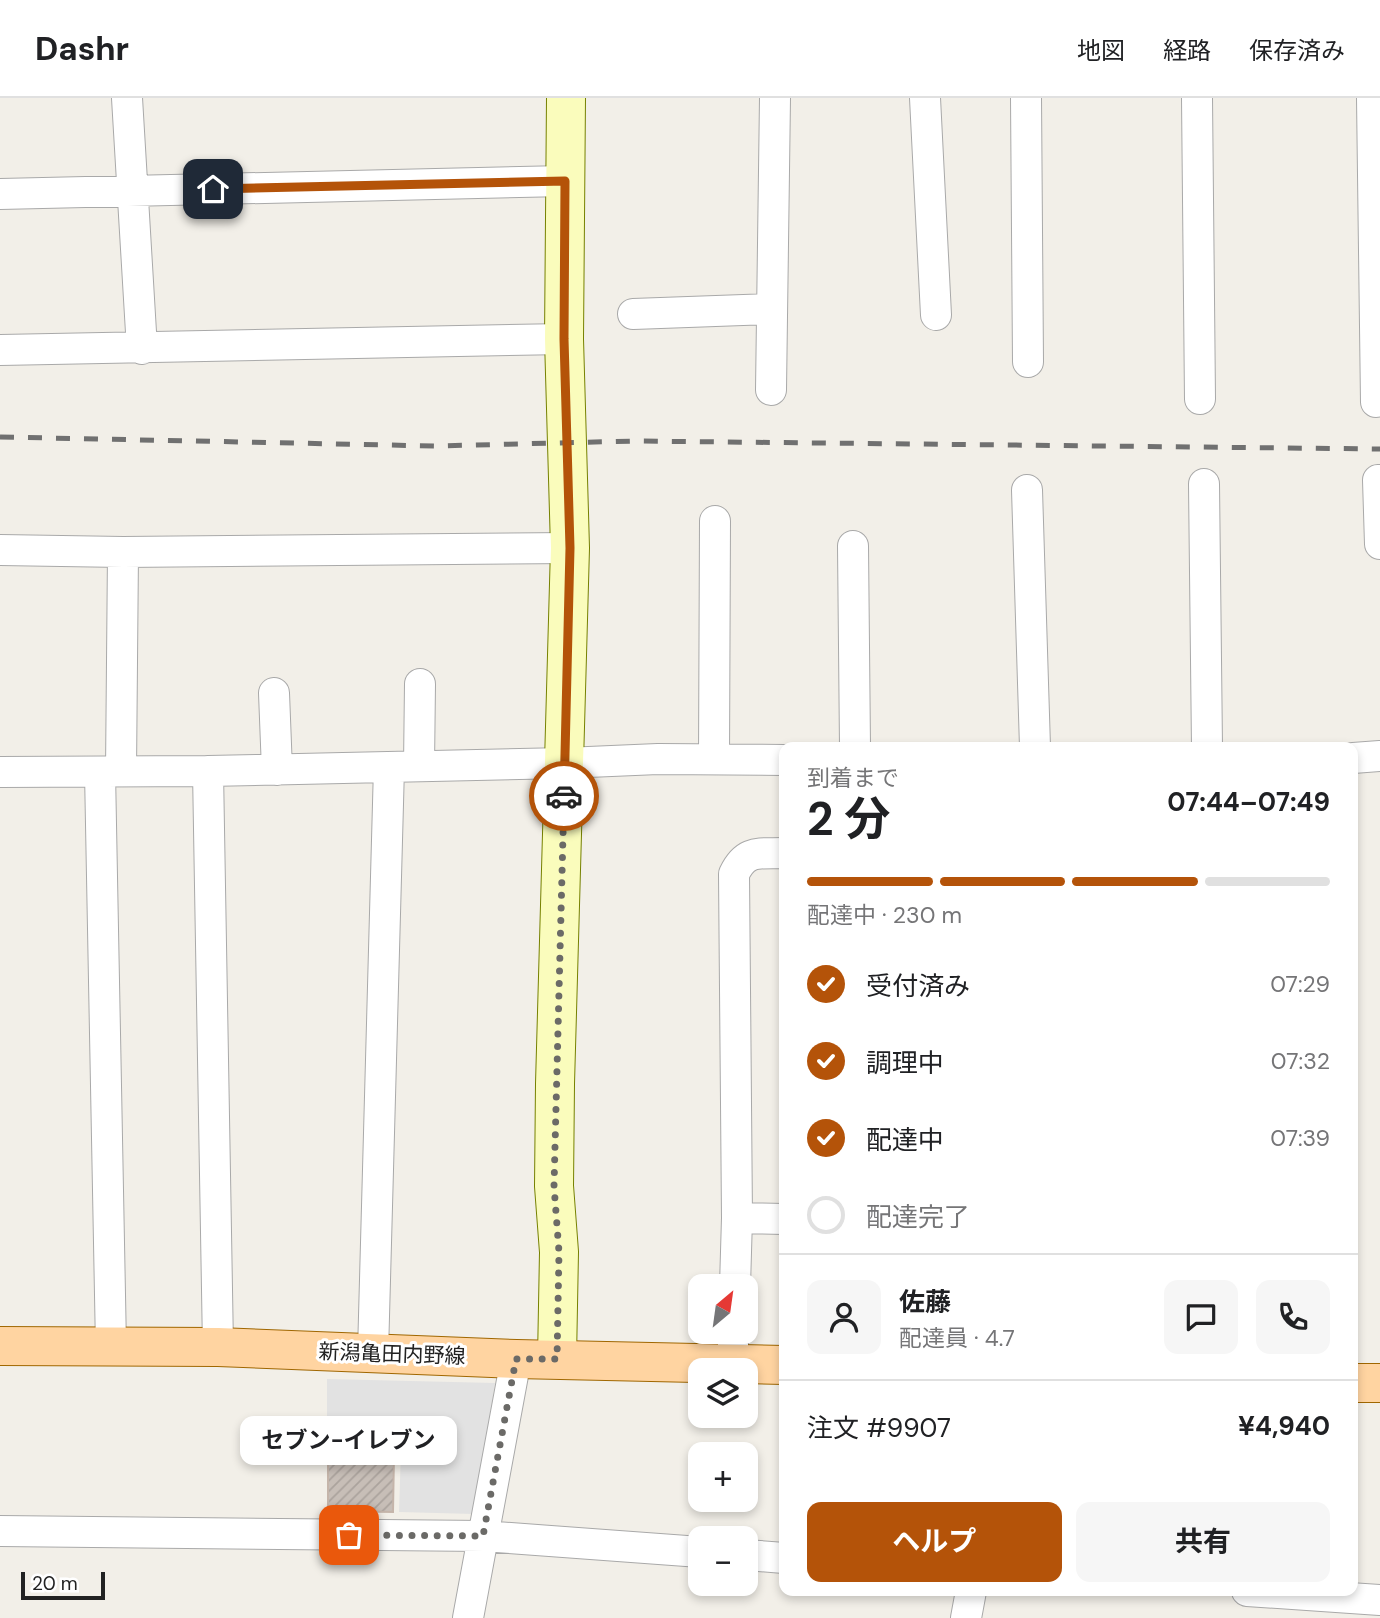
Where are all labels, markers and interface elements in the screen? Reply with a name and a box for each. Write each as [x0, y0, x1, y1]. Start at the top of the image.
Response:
text: Dashr [35, 27, 129, 70]
text: 地図 [1077, 35, 1125, 66]
text: 経路 [1163, 35, 1211, 66]
text: 保存済み [1249, 35, 1345, 66]
pin [183, 159, 243, 219]
icon: home [194, 170, 232, 208]
courier [529, 761, 599, 831]
text: 到着まで [807, 763, 899, 793]
icon: car [545, 777, 583, 815]
text: 07:44–07:49 [1167, 785, 1330, 819]
text: 2 分 [807, 789, 890, 849]
text: 配達中 · 230 m [807, 900, 962, 930]
icon: check [807, 965, 845, 1003]
text: 受付済み [866, 969, 970, 1003]
text: 07:29 [1270, 969, 1330, 999]
icon: check [807, 1042, 845, 1080]
text: 調理中 [866, 1046, 944, 1080]
text: 07:32 [1271, 1046, 1330, 1076]
icon: check [807, 1119, 845, 1157]
text: 配達中 [866, 1123, 944, 1157]
text: 07:39 [1270, 1123, 1330, 1153]
text: 配達完了 [866, 1200, 970, 1234]
north arrow [688, 1274, 758, 1344]
map controls [688, 1274, 758, 1596]
button: person [807, 1280, 881, 1354]
button: chat [1164, 1280, 1238, 1354]
button: phone [1256, 1280, 1330, 1354]
text: 佐藤 [899, 1285, 951, 1319]
text: 配達員 · 4.7 [899, 1323, 1015, 1353]
street label: 新潟亀田内野線 [318, 1337, 466, 1371]
button: layers [688, 1358, 758, 1428]
text: ¥4,940 [1238, 1409, 1330, 1443]
text: 注文 #9907 [807, 1411, 951, 1445]
callout: セブン-イレブン [240, 1416, 458, 1465]
text: セブン-イレブン [261, 1425, 436, 1455]
button: + [688, 1442, 758, 1512]
button: ヘルプ [807, 1502, 1062, 1582]
button: 共有 [1076, 1502, 1330, 1582]
pin [319, 1505, 379, 1565]
icon: bag [330, 1516, 368, 1554]
button: − [688, 1526, 758, 1596]
scale bar [21, 1569, 105, 1601]
text: 20 m [32, 1571, 78, 1596]

